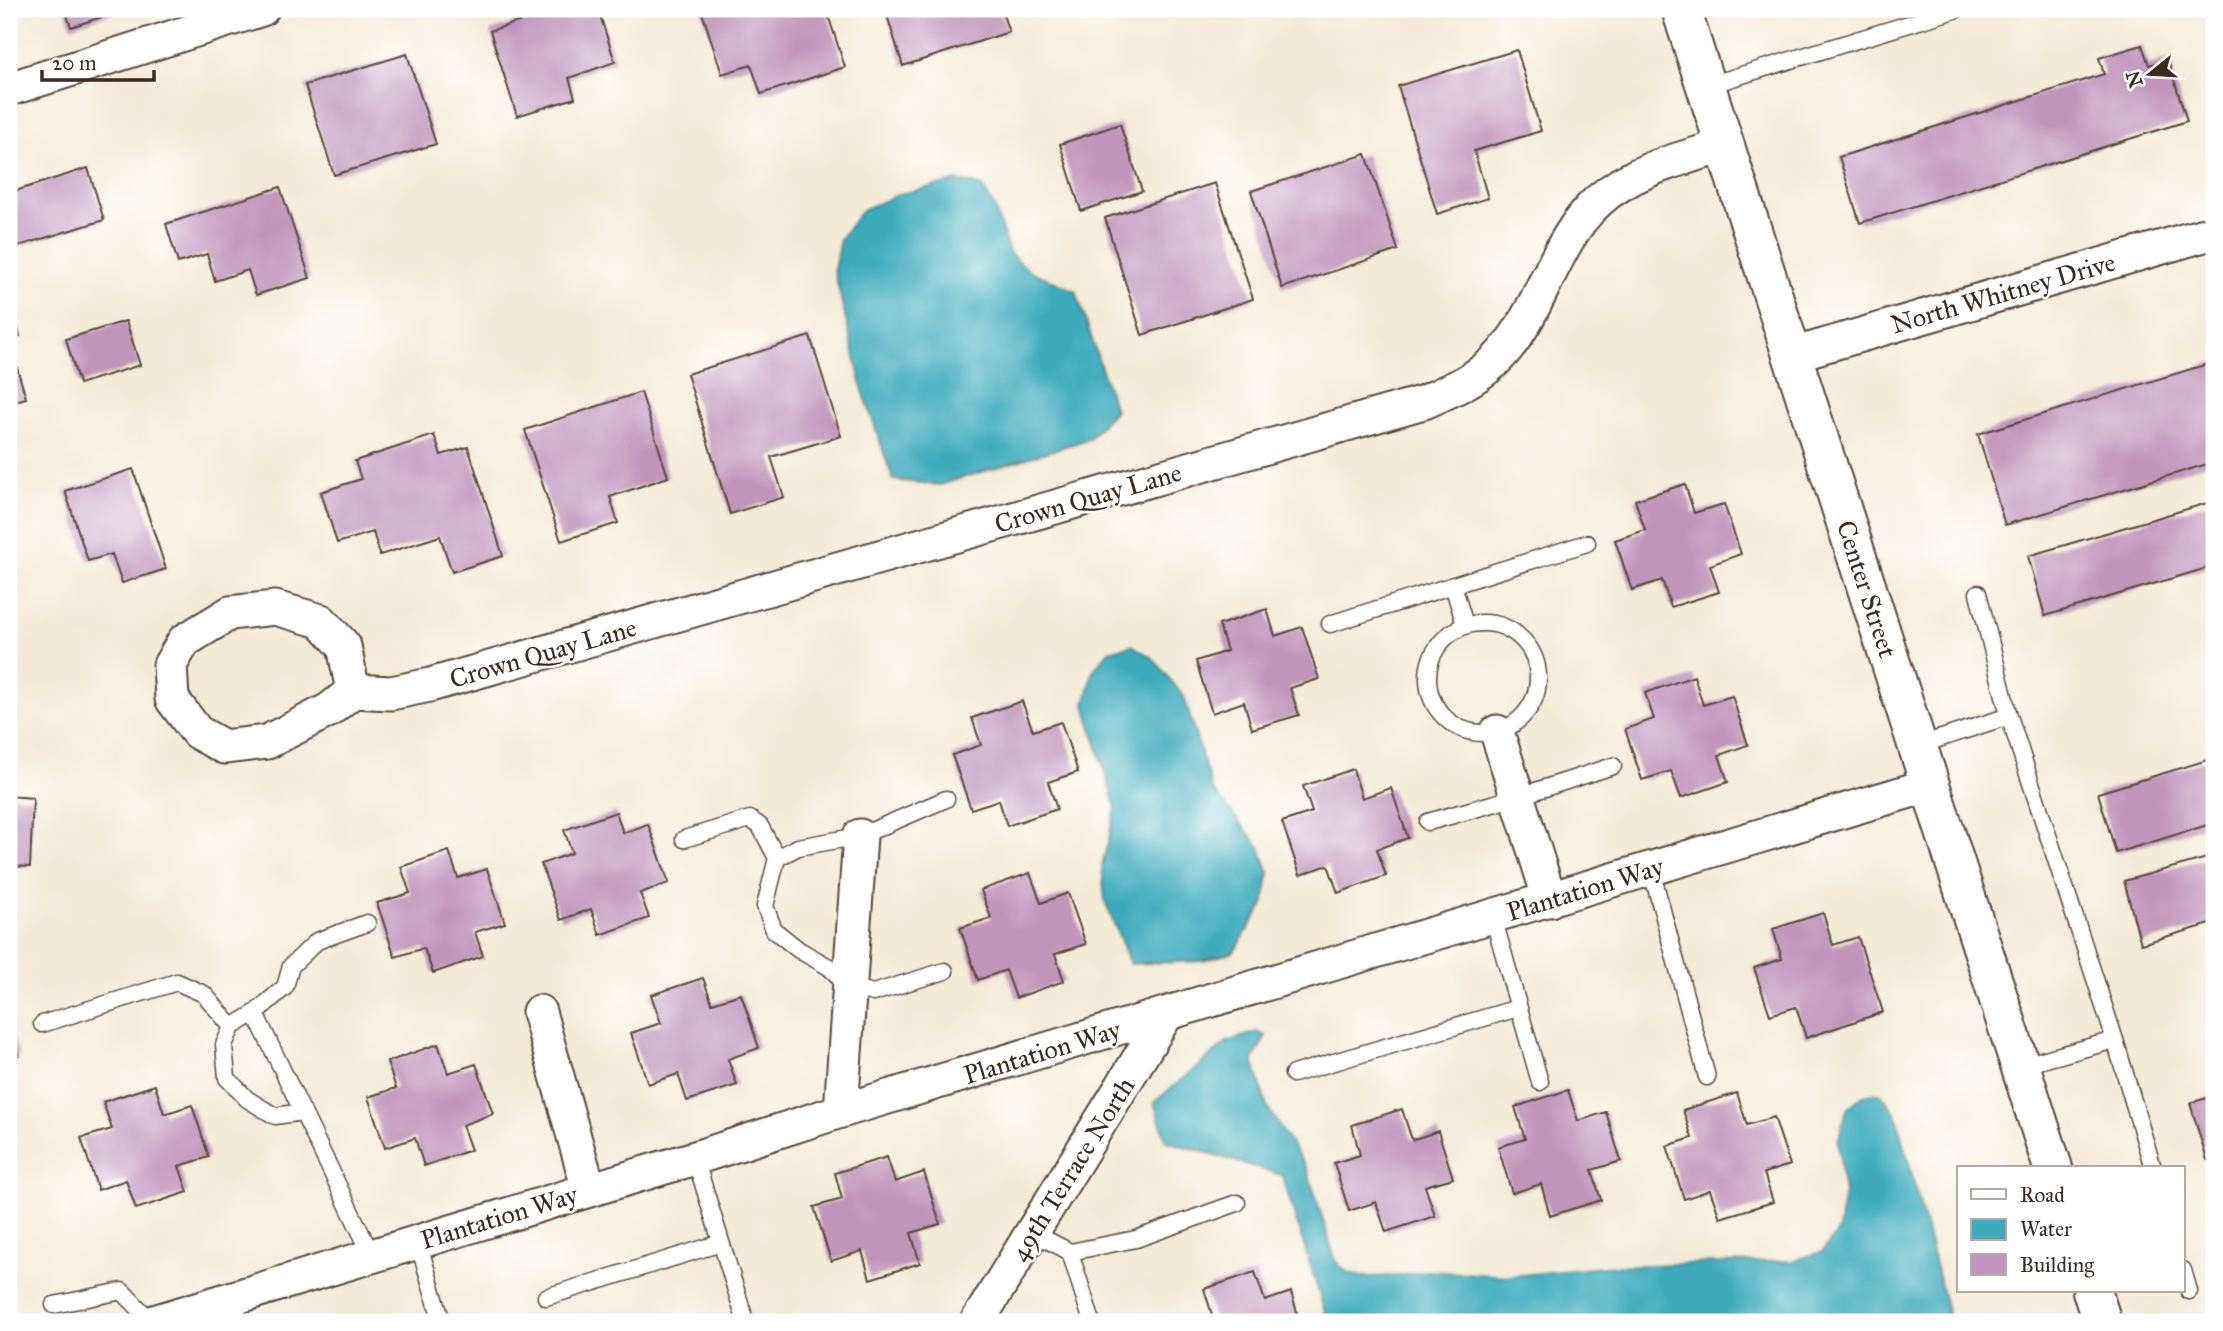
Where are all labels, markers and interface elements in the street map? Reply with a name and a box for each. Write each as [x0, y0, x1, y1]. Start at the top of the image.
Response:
scale bar [42, 38, 154, 82]
north arrow [2114, 38, 2184, 108]
text: 20 m [52, 50, 97, 76]
text: N [2121, 68, 2148, 90]
street label: North Whitney Drive [1887, 246, 2119, 340]
street label: Crown Quay Lane [991, 456, 1185, 540]
street label: Center Street [1830, 516, 1904, 662]
street label: Crown Quay Lane [446, 611, 640, 695]
street label: Plantation Way [1503, 850, 1668, 928]
street label: Plantation Way [960, 1013, 1125, 1091]
street label: 49th Terrace North [1003, 1071, 1142, 1267]
legend [1957, 1166, 2184, 1292]
street label: Plantation Way [417, 1178, 582, 1256]
text: Road [2020, 1182, 2065, 1208]
text: Water [2020, 1216, 2072, 1242]
text: Building [2020, 1252, 2094, 1278]

